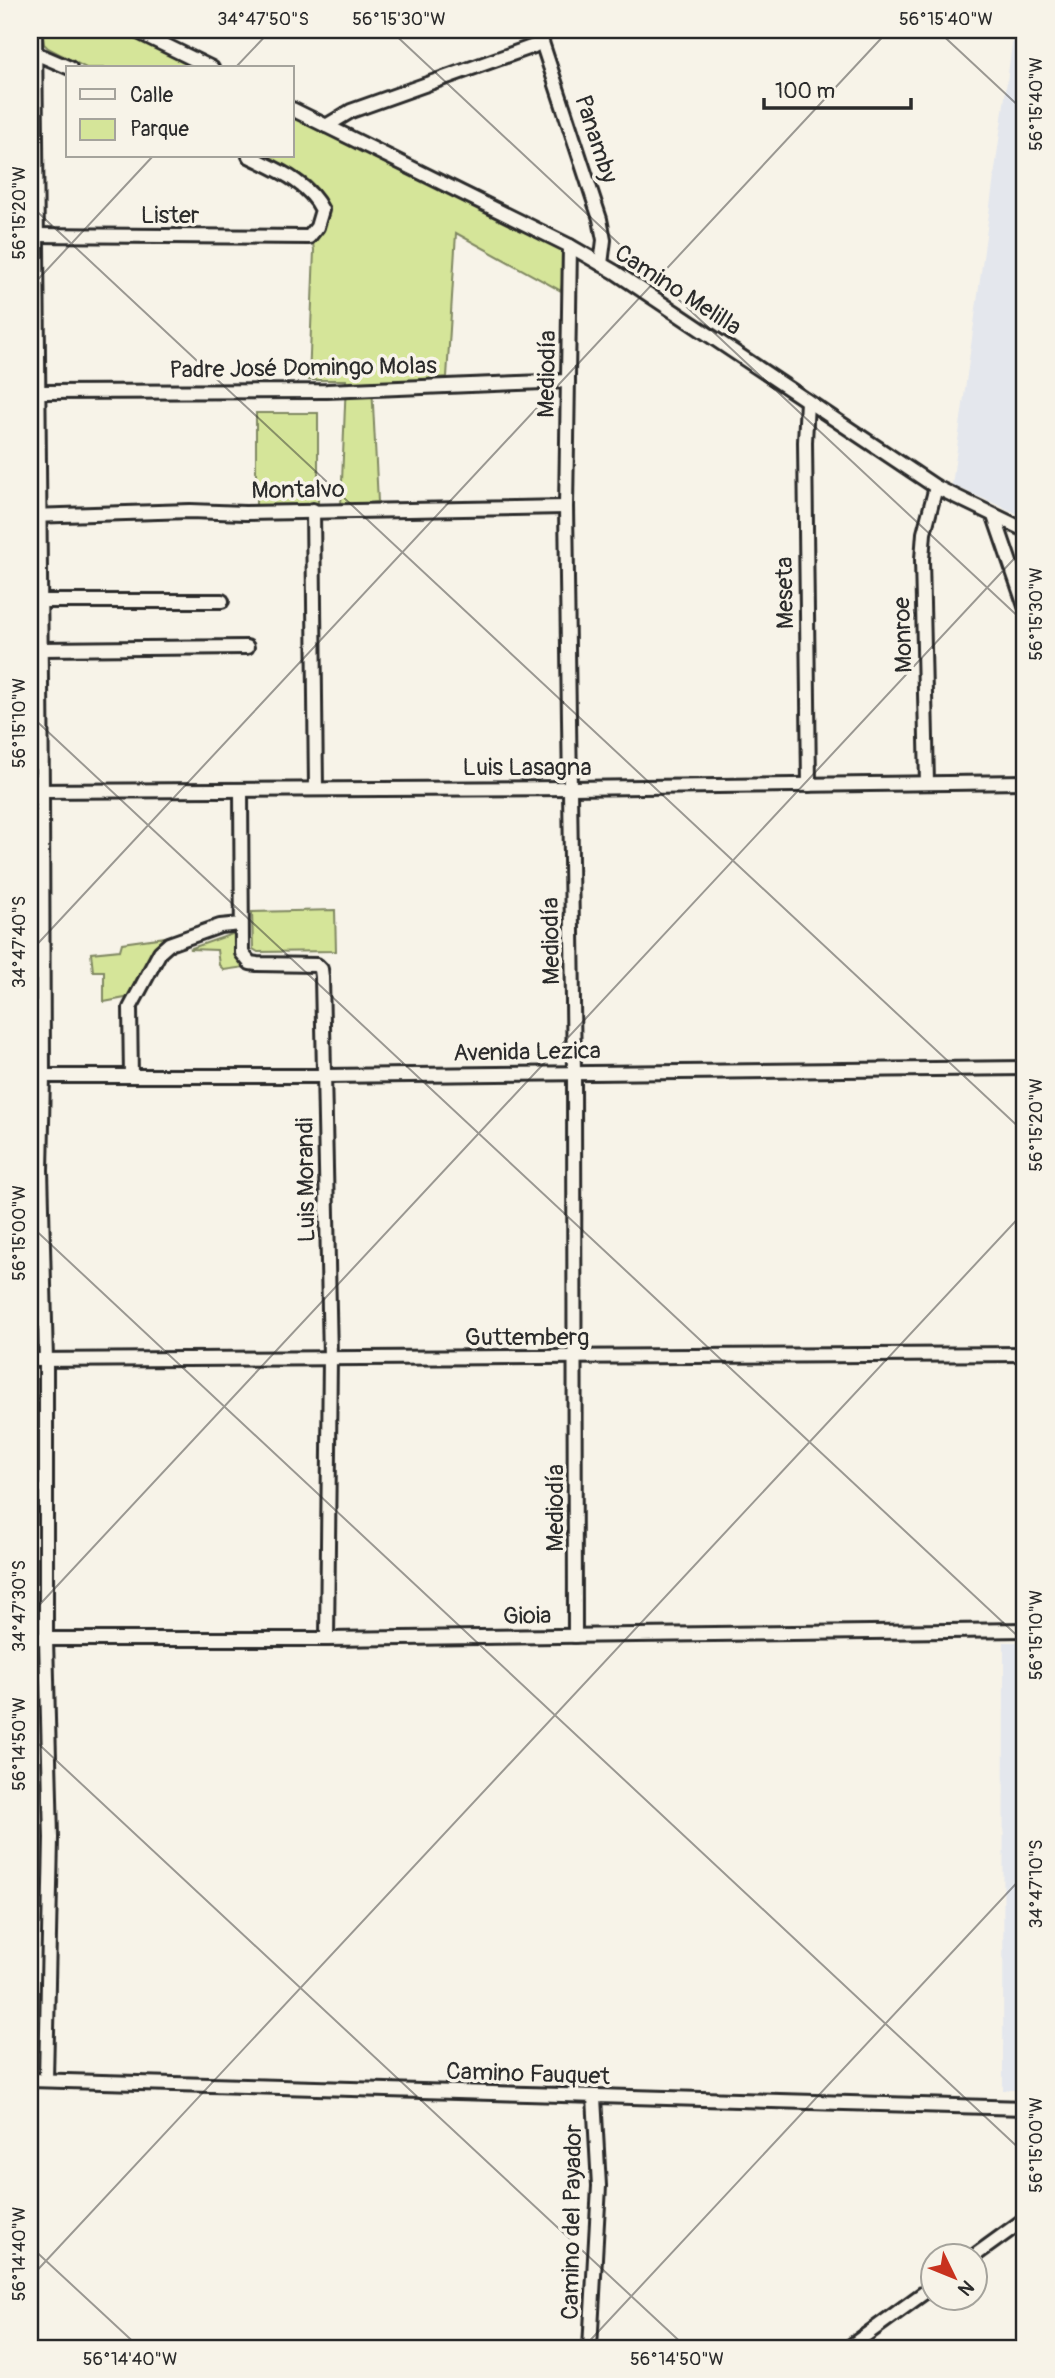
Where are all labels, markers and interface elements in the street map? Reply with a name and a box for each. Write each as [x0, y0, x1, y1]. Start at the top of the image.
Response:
text: 34°47'50"S [217, 8, 309, 31]
text: 56°15'30"W [352, 8, 446, 31]
text: 56°15'40"W [899, 8, 993, 31]
text: 56°15'40"W [1025, 57, 1048, 151]
legend [66, 66, 294, 158]
scale bar [764, 66, 912, 110]
text: 100 m [775, 78, 835, 105]
text: Calle [130, 82, 174, 109]
street label: Panamby [568, 91, 624, 187]
text: Parque [130, 116, 189, 143]
text: 56°15'20"W [8, 166, 31, 260]
street label: Lister [141, 201, 200, 230]
street label: Camino Melilla [609, 238, 747, 342]
street label: Mediodía [532, 330, 562, 418]
street label: Padre José Domingo Molas [169, 351, 437, 385]
street label: Montalvo [251, 475, 345, 505]
street label: Meseta [770, 556, 800, 630]
text: 56°15'30"W [1025, 567, 1048, 661]
street label: Monroe [887, 596, 919, 674]
text: 56°15'10"W [8, 678, 31, 768]
street label: Luis Lasagna [462, 753, 592, 782]
text: 34°47'40"S [8, 896, 31, 988]
street label: Mediodía [536, 897, 566, 985]
street label: Avenida Lezica [453, 1036, 601, 1068]
text: 56°15'20"W [1025, 1078, 1048, 1172]
street label: Luis Morandi [290, 1117, 322, 1243]
text: 56°15'00"W [8, 1185, 31, 1281]
street label: Guttemberg [465, 1323, 589, 1352]
street label: Mediodía [541, 1464, 570, 1552]
text: 34°47'30"S [8, 1560, 31, 1652]
text: 56°15'10"W [1025, 1590, 1048, 1680]
street label: Gioia [502, 1601, 552, 1631]
text: 56°14'50"W [8, 1697, 31, 1791]
text: 34°47'10"S [1025, 1839, 1048, 1929]
street label: Camino Fauquet [446, 2057, 611, 2091]
text: 56°15'00"W [1025, 2097, 1048, 2193]
street label: Camino del Payador [556, 2123, 588, 2320]
text: 56°14'40"W [8, 2207, 31, 2301]
north arrow [918, 2242, 988, 2312]
text: N [952, 2275, 979, 2301]
text: 56°14'40"W [83, 2348, 177, 2371]
text: 56°14'50"W [630, 2348, 724, 2371]

